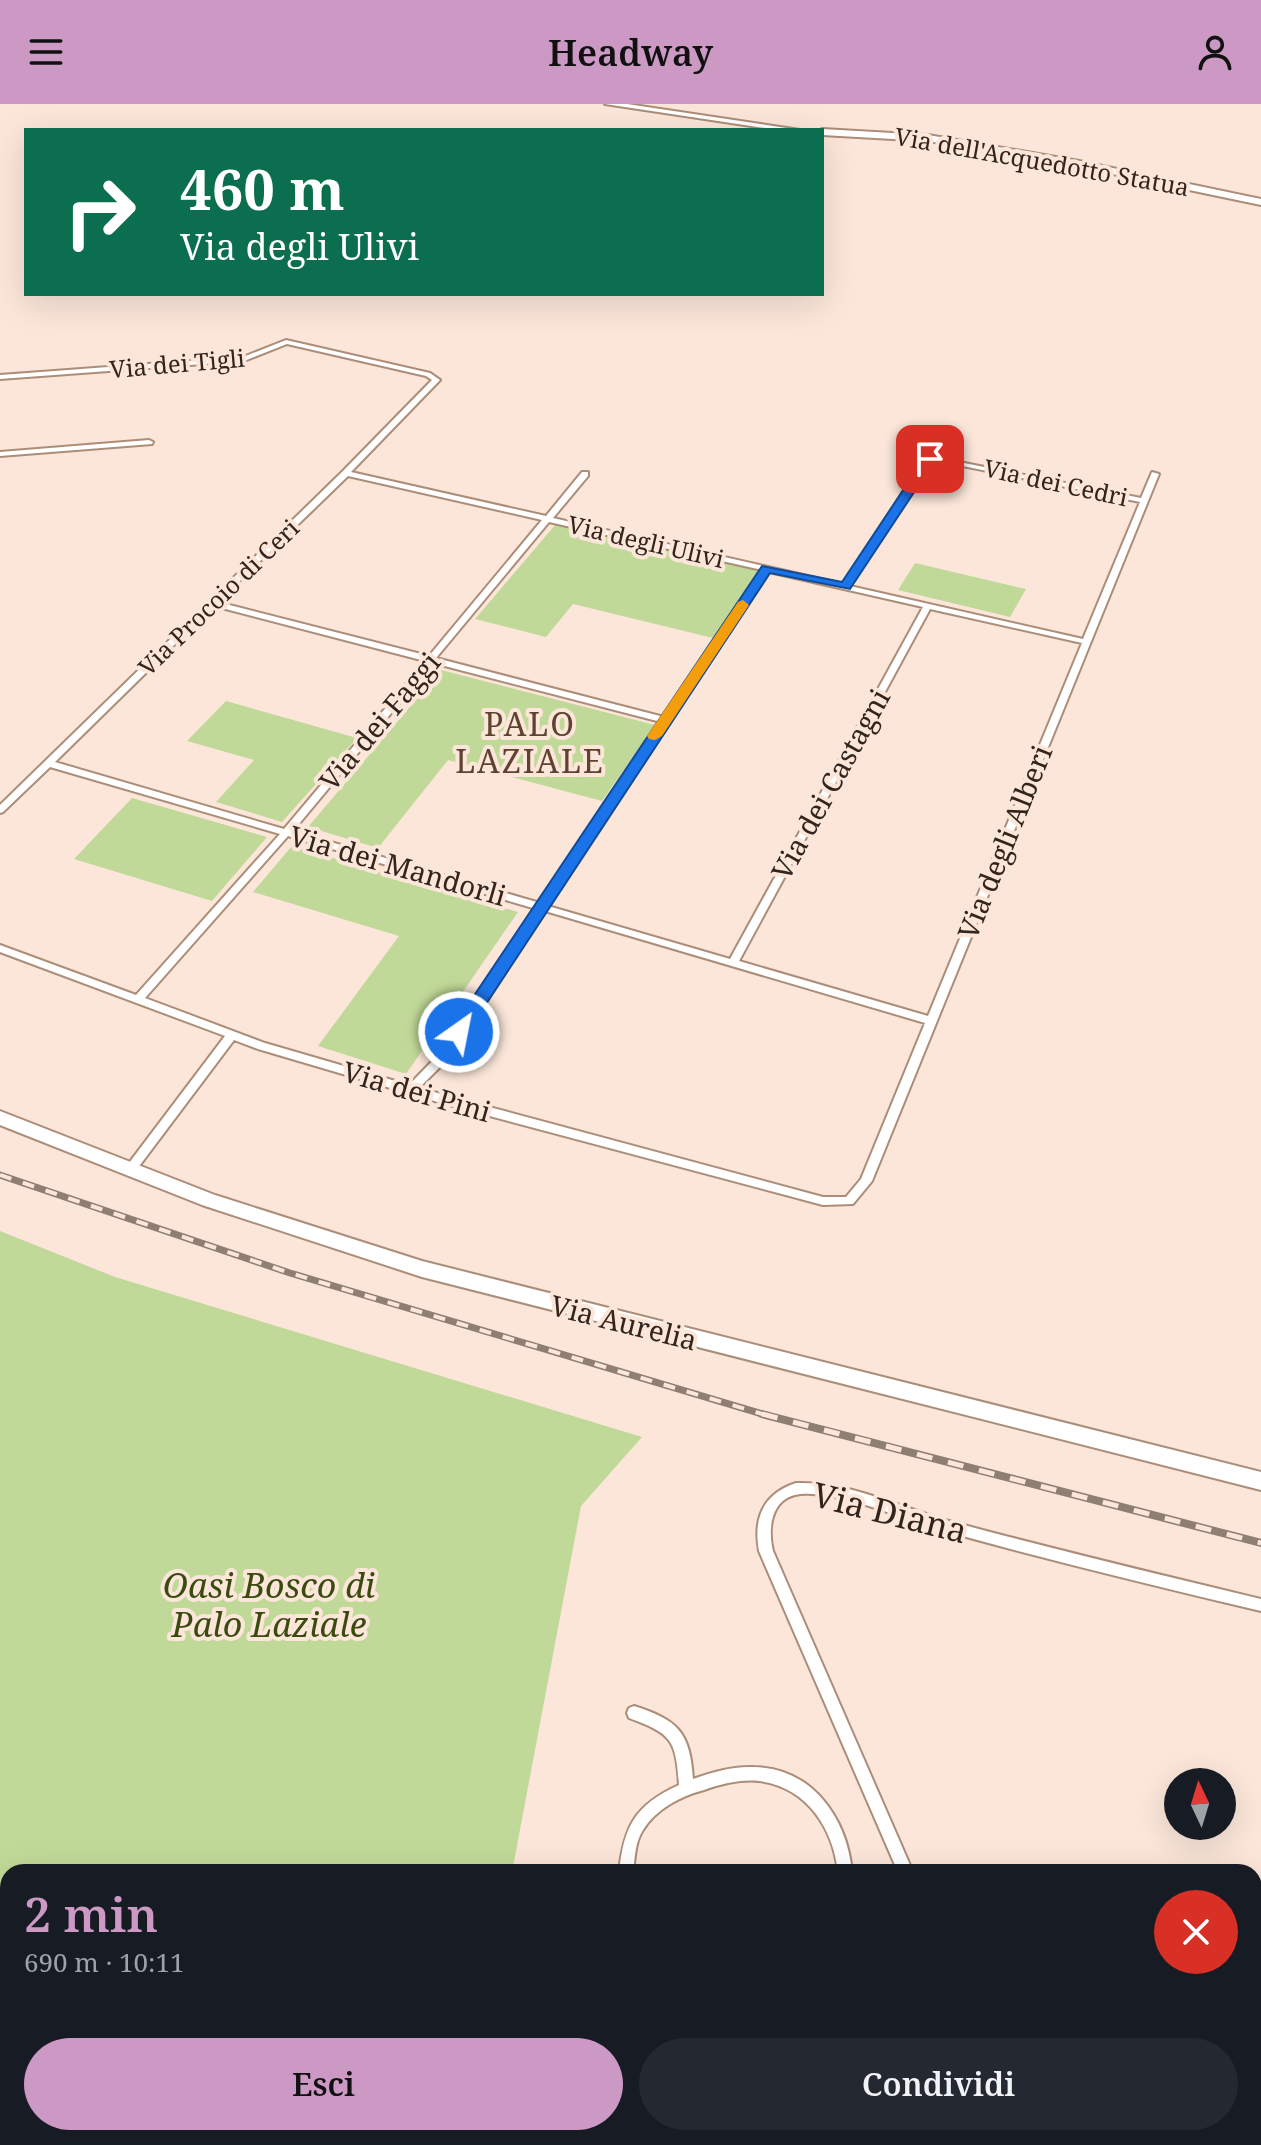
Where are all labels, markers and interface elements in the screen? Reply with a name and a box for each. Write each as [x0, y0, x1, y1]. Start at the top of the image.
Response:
text: Headway [548, 28, 713, 77]
icon: menu [24, 30, 68, 74]
icon: person [1193, 30, 1237, 74]
street label: Via dell'Acquedotto Statua [892, 119, 1192, 203]
text: 460 m [180, 150, 345, 226]
icon: right [48, 160, 152, 264]
text: Via degli Ulivi [180, 222, 419, 271]
street label: Via dei Tigli [108, 341, 246, 385]
pin [896, 425, 964, 493]
icon: arrive [908, 437, 952, 481]
street label: Via dei Cedri [981, 451, 1131, 513]
street label: Via degli Ulivi [565, 507, 728, 575]
street label: Via Procoio di Ceri [130, 511, 306, 682]
street label: Via dei Faggi [310, 644, 448, 798]
street label: Via dei Castagni [762, 682, 898, 886]
district label: PALO LAZIALE [455, 702, 605, 782]
street label: Via degli Alberi [948, 739, 1060, 945]
street label: Via dei Mandorli [285, 816, 511, 914]
position arrow [417, 990, 501, 1074]
street label: Via dei Pini [339, 1052, 495, 1130]
street label: Via Aurelia [547, 1285, 701, 1359]
street label: Via Diana [808, 1471, 972, 1553]
park label: Oasi Bosco di Palo Laziale [163, 1562, 375, 1647]
north arrow [1164, 1768, 1236, 1840]
map controls [1164, 1768, 1236, 1840]
text: 2 min [24, 1881, 158, 1946]
button: close [1154, 1890, 1238, 1974]
text: 690 m · 10:11 [24, 1944, 185, 1980]
button: Esci [24, 2038, 623, 2130]
button: Condividi [639, 2038, 1238, 2130]

